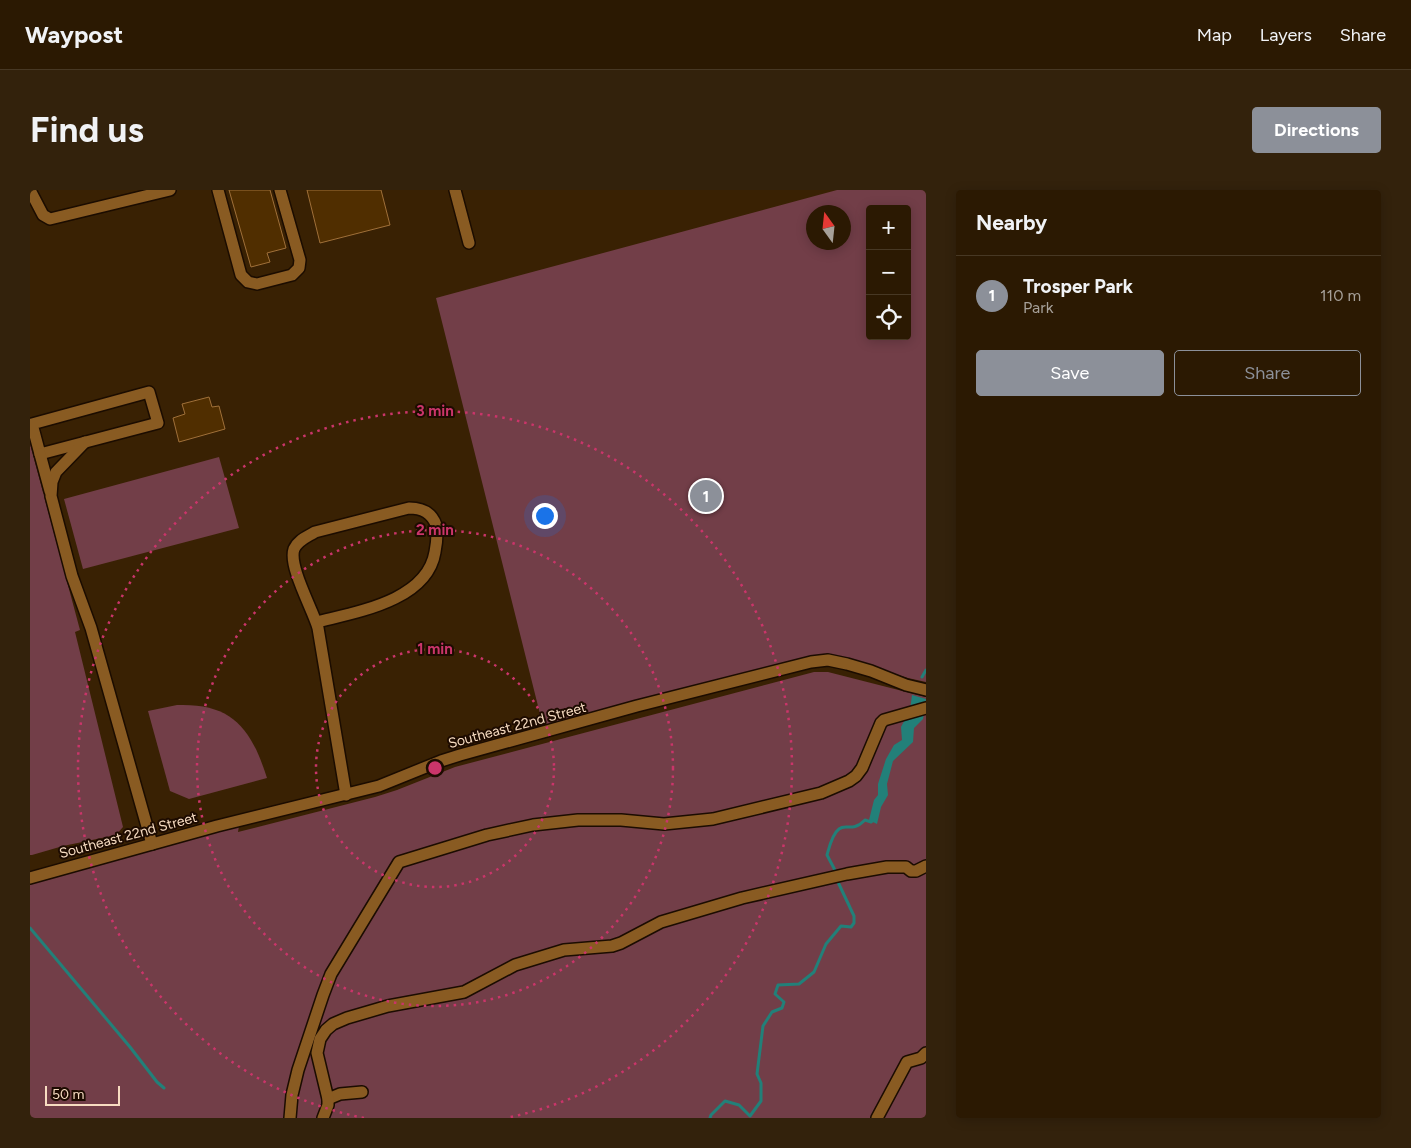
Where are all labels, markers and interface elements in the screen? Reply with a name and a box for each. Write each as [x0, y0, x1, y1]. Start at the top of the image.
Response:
text: Waypost [25, 20, 123, 49]
text: Map [1197, 24, 1232, 46]
text: Layers [1260, 24, 1312, 46]
text: Share [1340, 24, 1386, 46]
button: Directions [1252, 107, 1381, 153]
text: Find us [30, 109, 144, 151]
north arrow [806, 205, 851, 250]
map controls [866, 205, 911, 340]
button: + [866, 205, 911, 250]
text: Nearby [976, 210, 1047, 235]
button: − [866, 250, 911, 295]
text: Trosper Park [1023, 275, 1133, 298]
text: 1 [989, 286, 995, 305]
text: 110 m [1320, 286, 1361, 305]
button: locate [866, 295, 911, 340]
text: Park [1023, 298, 1053, 317]
button: Save [976, 350, 1164, 396]
button: Share [1174, 350, 1361, 396]
text: 3 min [416, 402, 454, 420]
pin: 1 [690, 477, 722, 515]
your location [532, 503, 558, 529]
text: 2 min [416, 521, 454, 539]
text: 1 min [417, 640, 453, 658]
street label: Southeast 22nd Street [446, 699, 588, 752]
centre of rings [426, 759, 444, 777]
street label: Southeast 22nd Street [57, 809, 199, 862]
scale bar [45, 1083, 120, 1106]
text: 50 m [52, 1086, 84, 1103]

